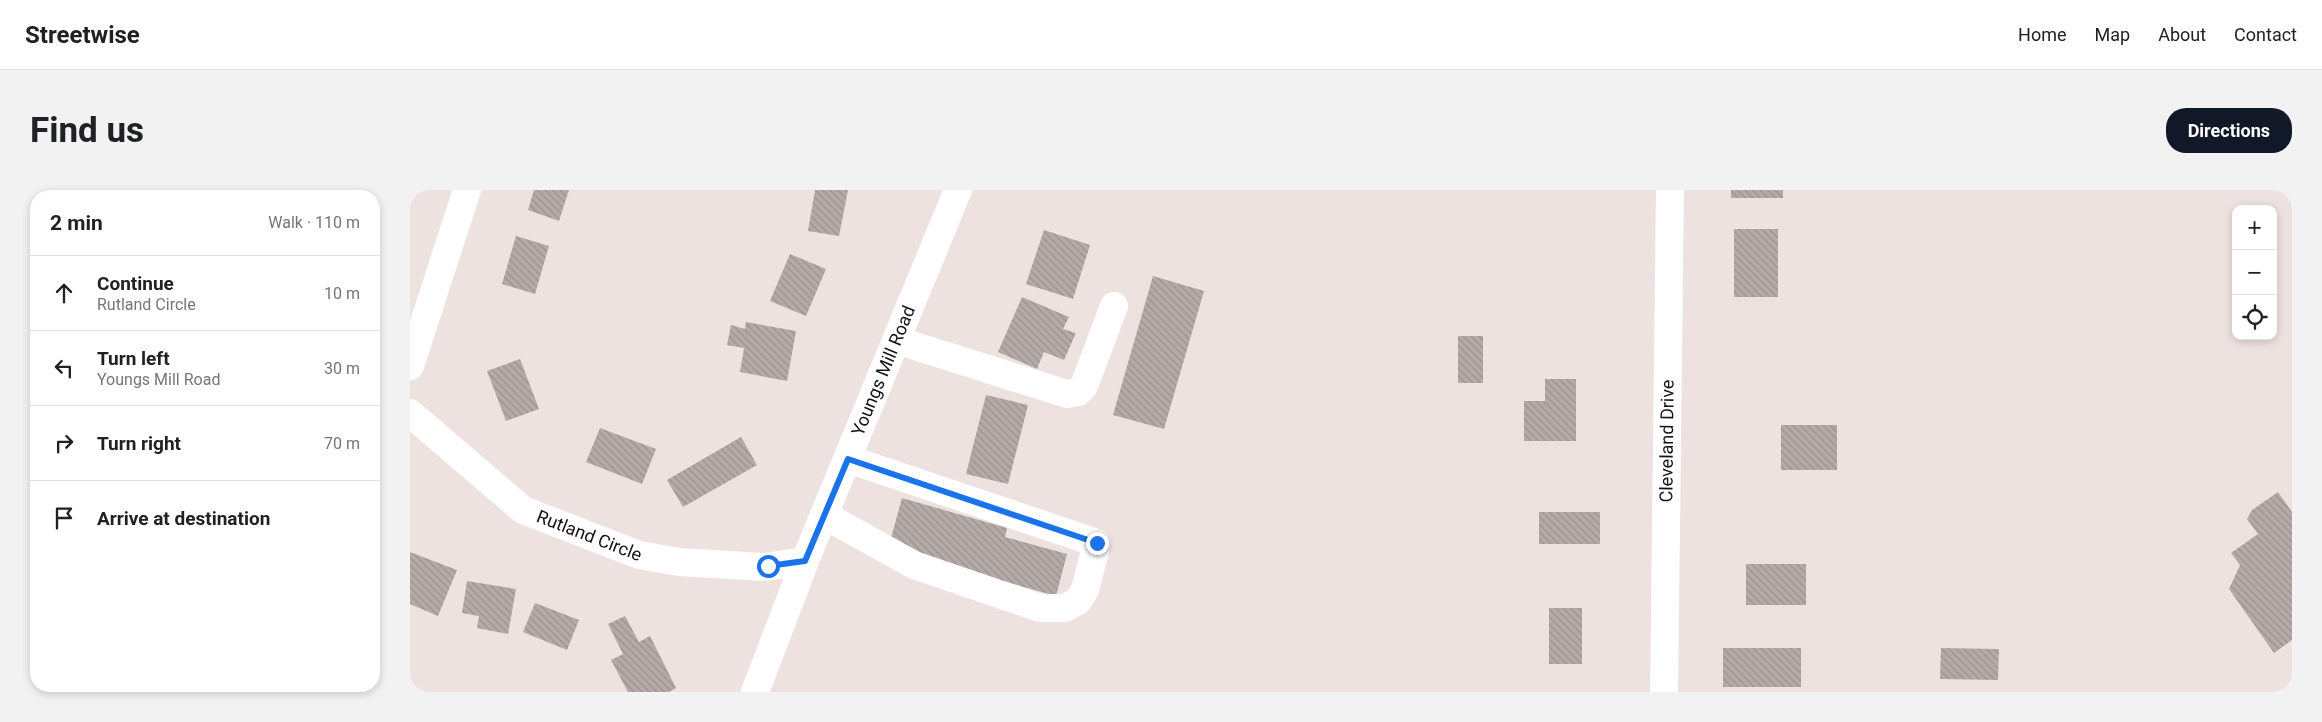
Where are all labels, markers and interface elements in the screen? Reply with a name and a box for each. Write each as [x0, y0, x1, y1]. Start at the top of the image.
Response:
text: Streetwise [25, 21, 140, 49]
text: Home [2018, 24, 2067, 45]
text: Map [2095, 24, 2130, 45]
text: About [2158, 24, 2206, 45]
text: Contact [2234, 24, 2297, 45]
button: Directions [2166, 108, 2292, 153]
text: Find us [30, 110, 144, 151]
map controls [2232, 205, 2277, 340]
button: + [2232, 205, 2277, 250]
text: 2 min [50, 211, 103, 235]
text: Walk · 110 m [268, 213, 360, 232]
button: − [2232, 250, 2277, 295]
text: Continue [97, 272, 174, 295]
icon: ahead [50, 279, 78, 307]
text: 10 m [324, 284, 360, 303]
text: Rutland Circle [97, 295, 196, 314]
button: locate [2232, 295, 2277, 340]
street label: Youngs Mill Road [847, 302, 919, 439]
text: Turn left [97, 347, 170, 370]
icon: left [50, 354, 78, 382]
text: 30 m [324, 359, 360, 378]
text: Youngs Mill Road [97, 370, 220, 389]
street label: Cleveland Drive [1655, 379, 1678, 503]
icon: right [50, 429, 78, 457]
text: Turn right [97, 432, 181, 455]
text: 70 m [324, 434, 360, 453]
icon: arrive [50, 504, 78, 532]
street label: Rutland Circle [534, 505, 645, 565]
text: Arrive at destination [97, 507, 270, 530]
route end [1086, 532, 1109, 555]
route start [757, 555, 780, 578]

